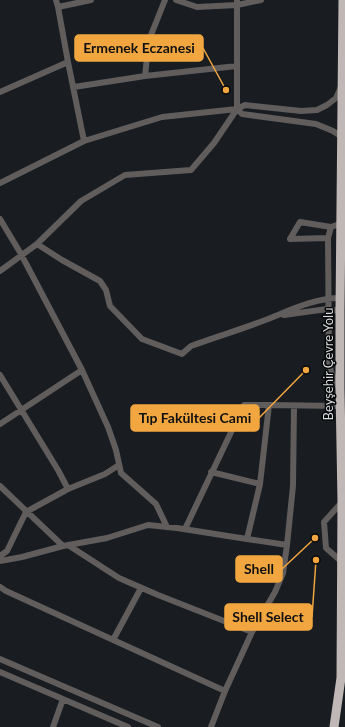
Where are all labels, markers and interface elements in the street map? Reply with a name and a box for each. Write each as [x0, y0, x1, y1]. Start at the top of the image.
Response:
callout: Ermenek Eczanesi [75, 35, 203, 61]
text: Ermenek Eczanesi [83, 39, 195, 56]
street label: Beyşehir Çevre Yolu [320, 308, 336, 420]
callout: Tıp Fakültesi Cami [131, 405, 259, 431]
text: Tıp Fakültesi Cami [139, 409, 251, 426]
callout: Shell [236, 556, 282, 582]
text: Shell [244, 560, 274, 577]
callout: Shell Select [225, 604, 312, 630]
text: Shell Select [232, 608, 304, 625]

